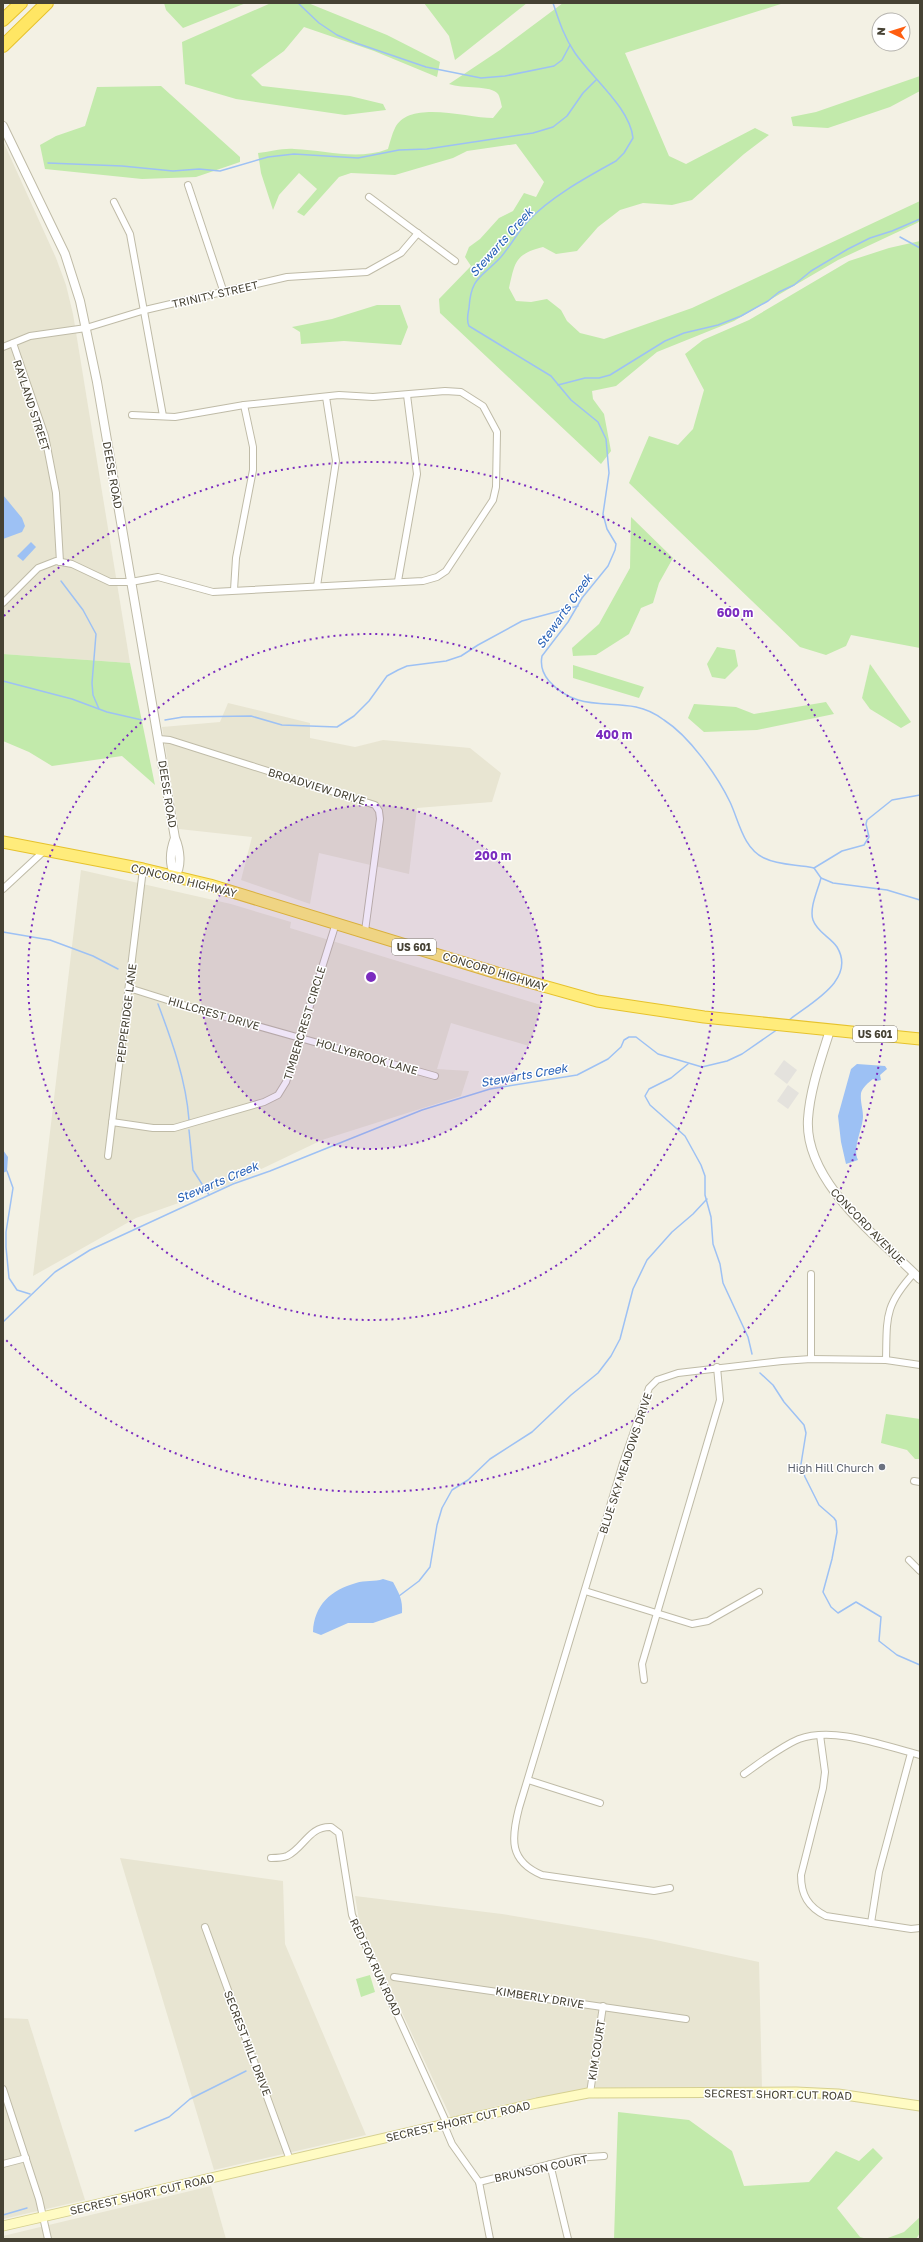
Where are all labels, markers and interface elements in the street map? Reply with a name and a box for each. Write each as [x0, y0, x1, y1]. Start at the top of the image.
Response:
north arrow [871, 12, 911, 52]
text: N [874, 27, 887, 36]
water label: Stewarts Creek [466, 203, 537, 280]
street label: TRINITY STREET [171, 278, 260, 310]
street label: RAYLAND STREET [11, 358, 53, 452]
street label: DEESE ROAD [101, 440, 125, 510]
water label: Stewarts Creek [533, 570, 596, 651]
text: 600 m [717, 605, 753, 620]
text: 400 m [596, 727, 632, 742]
street label: DEESE ROAD [156, 759, 180, 829]
street label: BROADVIEW DRIVE [267, 765, 368, 807]
text: 200 m [475, 848, 511, 863]
street label: CONCORD HIGHWAY [130, 861, 238, 899]
road number: US 601 [392, 939, 436, 955]
street label: CONCORD HIGHWAY [441, 949, 549, 993]
street label: PEPPERIDGE LANE [113, 962, 139, 1063]
street label: TIMBERCREST CIRCLE [280, 964, 328, 1081]
centre of rings [364, 970, 378, 984]
street label: HILLCREST DRIVE [167, 994, 262, 1032]
road number: US 601 [853, 1026, 897, 1042]
street label: HOLLYBROOK LANE [315, 1035, 420, 1077]
water label: Stewarts Creek [479, 1060, 570, 1090]
water label: Stewarts Creek [174, 1157, 261, 1206]
street label: CONCORD AVENUE [828, 1185, 908, 1267]
street label: BLUE SKY MEADOWS DRIVE [596, 1391, 654, 1535]
place label: High Hill Church [787, 1461, 874, 1474]
marker: High Hill Church [877, 1462, 887, 1472]
street label: RED FOX RUN ROAD [348, 1916, 404, 2018]
street label: KIMBERLY DRIVE [495, 1984, 586, 2010]
street label: SECREST HILL DRIVE [222, 1989, 274, 2098]
street label: KIM COURT [585, 2019, 607, 2081]
street label: SECREST SHORT CUT ROAD [704, 2086, 852, 2102]
street label: SECREST SHORT CUT ROAD [384, 2098, 532, 2144]
street label: BRUNSON COURT [493, 2152, 589, 2184]
street label: SECREST SHORT CUT ROAD [68, 2171, 216, 2217]

